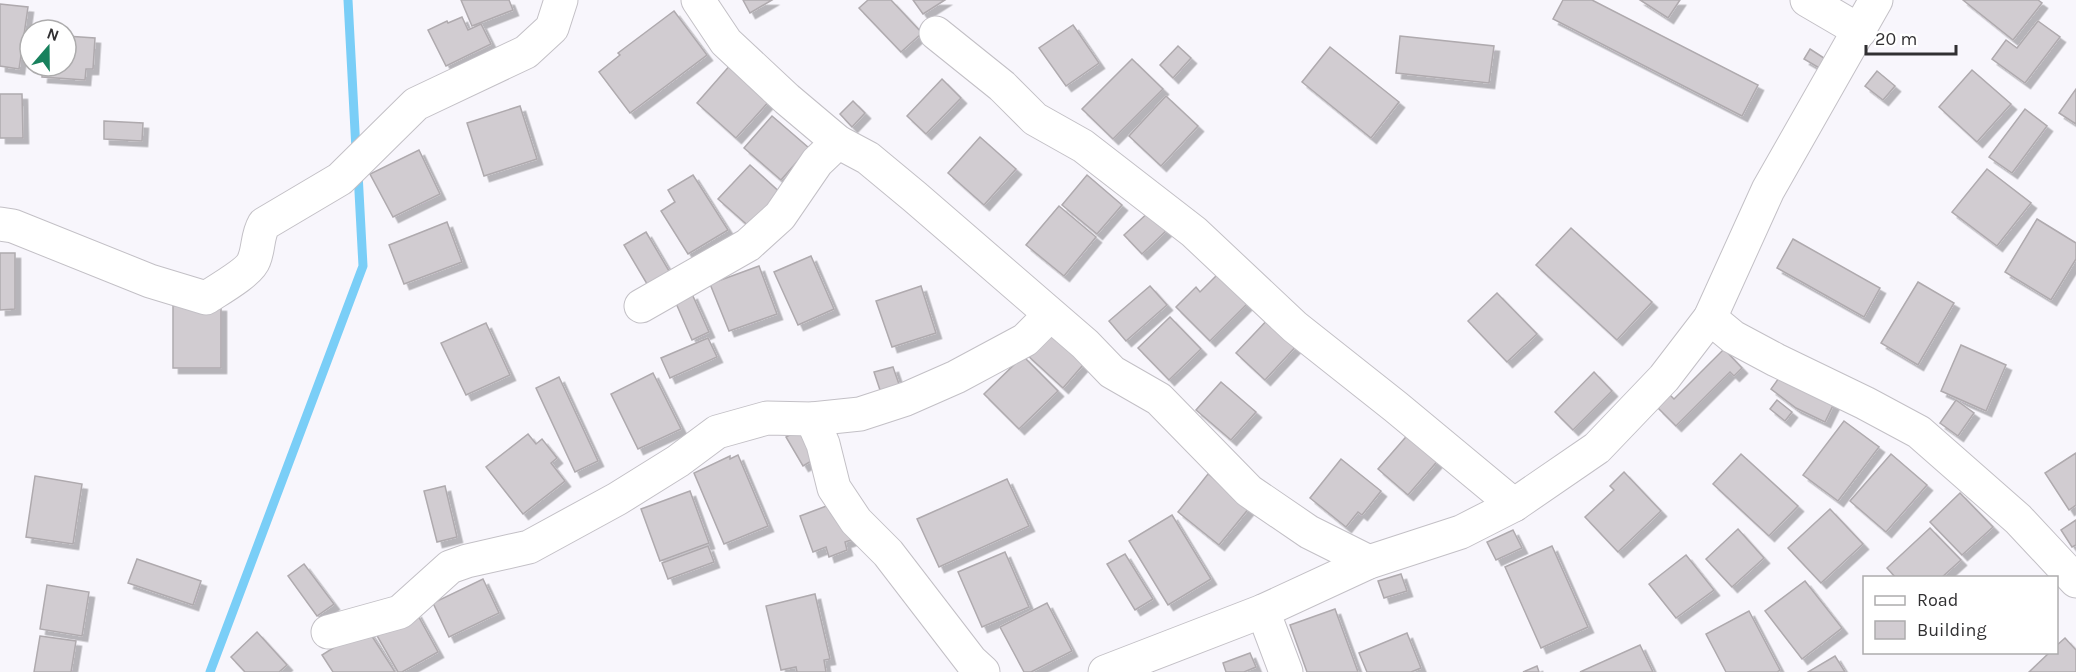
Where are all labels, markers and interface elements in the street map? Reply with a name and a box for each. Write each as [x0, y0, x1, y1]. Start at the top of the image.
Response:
north arrow [18, 18, 78, 78]
scale bar [1866, 18, 1956, 56]
text: N [44, 23, 62, 45]
text: 20 m [1875, 28, 1917, 50]
legend [1863, 576, 2058, 654]
text: Road [1917, 589, 1958, 611]
text: Building [1917, 619, 1987, 641]

